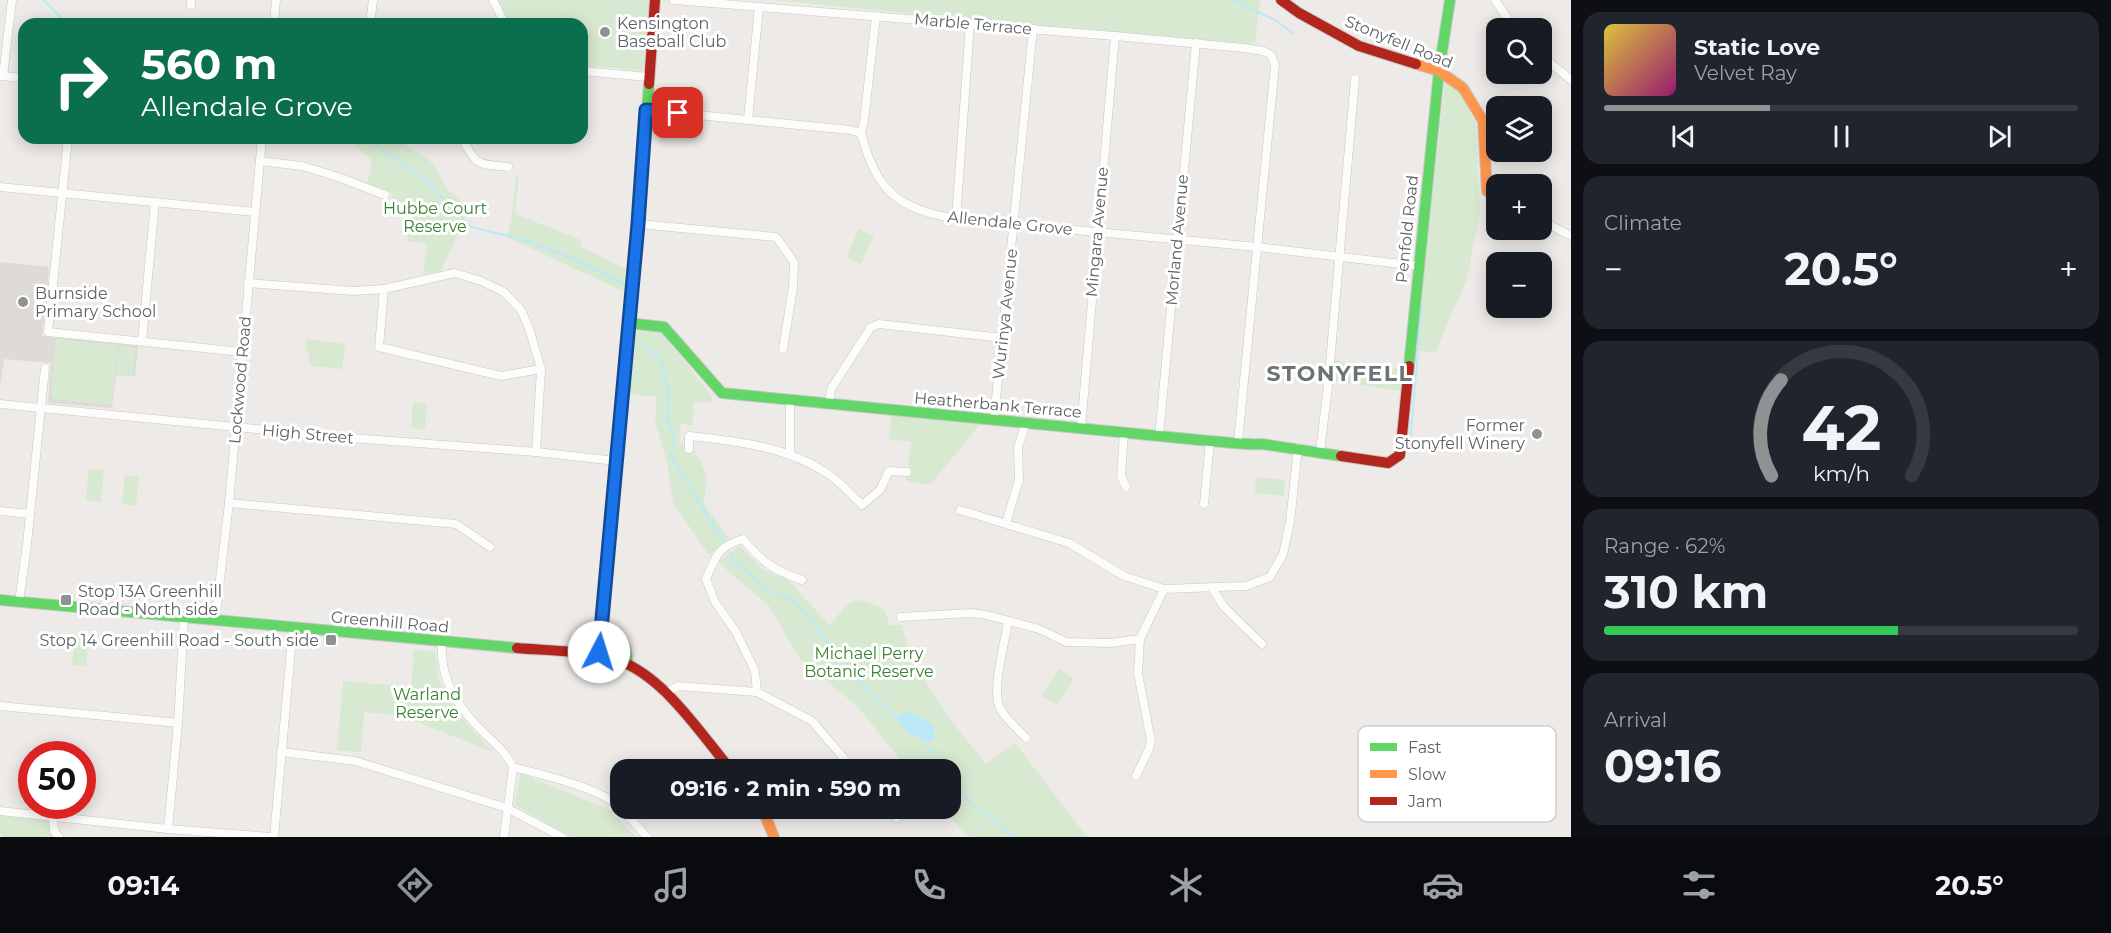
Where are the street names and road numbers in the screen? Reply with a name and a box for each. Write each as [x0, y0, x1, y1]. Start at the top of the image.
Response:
street label: Marble Terrace [913, 9, 1033, 39]
street label: Stonyfell Road [1342, 12, 1456, 72]
street label: Mingara Avenue [1082, 166, 1112, 298]
street label: Morland Avenue [1162, 174, 1192, 306]
street label: Penfold Road [1392, 174, 1422, 284]
street label: Allendale Grove [947, 207, 1073, 239]
street label: Wurinya Avenue [989, 248, 1021, 380]
street label: Lockwood Road [225, 315, 255, 445]
street label: Heatherbank Terrace [914, 388, 1082, 422]
street label: High Street [262, 421, 355, 448]
street label: Greenhill Road [330, 607, 450, 637]

